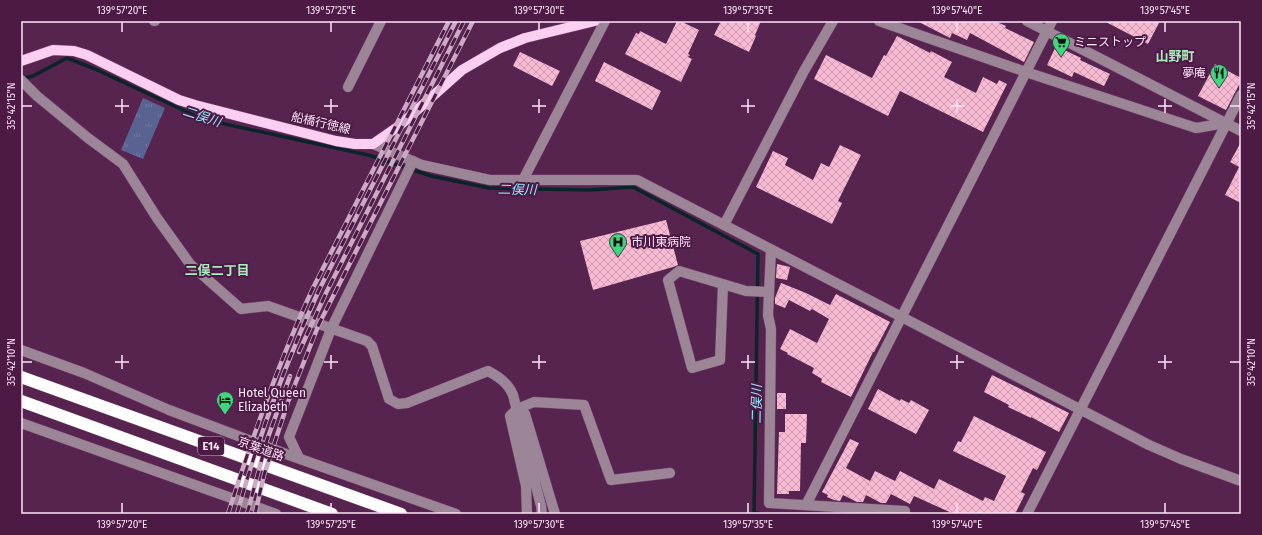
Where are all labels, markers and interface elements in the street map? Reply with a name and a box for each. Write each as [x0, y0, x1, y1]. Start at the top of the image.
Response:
text: 139°57'20"E [97, 5, 147, 17]
text: 139°57'25"E [306, 5, 356, 17]
text: 139°57'30"E [514, 5, 564, 17]
text: 139°57'35"E [723, 5, 773, 17]
text: 139°57'40"E [932, 5, 982, 17]
text: 139°57'45"E [1140, 5, 1190, 17]
supermarket icon: ミニストップ [1051, 32, 1071, 57]
place label: ミニストップ [1074, 35, 1146, 49]
district label: 山野町 [1155, 49, 1195, 64]
restaurant icon: 夢庵 [1209, 63, 1229, 88]
place label: 夢庵 [1182, 66, 1206, 80]
text: 35°42'15"N [6, 82, 18, 130]
text: 35°42'15"N [1246, 82, 1258, 130]
water label: 二俣川 [181, 103, 225, 130]
street label: 船橋行徳線 [290, 109, 352, 137]
water label: 二俣川 [497, 182, 539, 197]
hospital icon: 市川東病院 [608, 232, 628, 257]
place label: 市川東病院 [631, 235, 691, 249]
district label: 二俣二丁目 [184, 263, 250, 278]
text: 35°42'10"N [6, 338, 18, 386]
text: 35°42'10"N [1246, 338, 1258, 386]
water label: 二俣川 [749, 382, 764, 424]
place label: Hotel Queen Elizabeth [238, 386, 306, 414]
hotel icon: Hotel Queen Elizabeth [215, 390, 235, 415]
street label: 京葉道路 [236, 434, 286, 464]
road number: E14 [198, 437, 224, 455]
text: 139°57'20"E [97, 519, 147, 531]
text: 139°57'25"E [306, 519, 356, 531]
text: 139°57'30"E [514, 519, 564, 531]
text: 139°57'35"E [723, 519, 773, 531]
text: 139°57'40"E [932, 519, 982, 531]
text: 139°57'45"E [1140, 519, 1190, 531]

